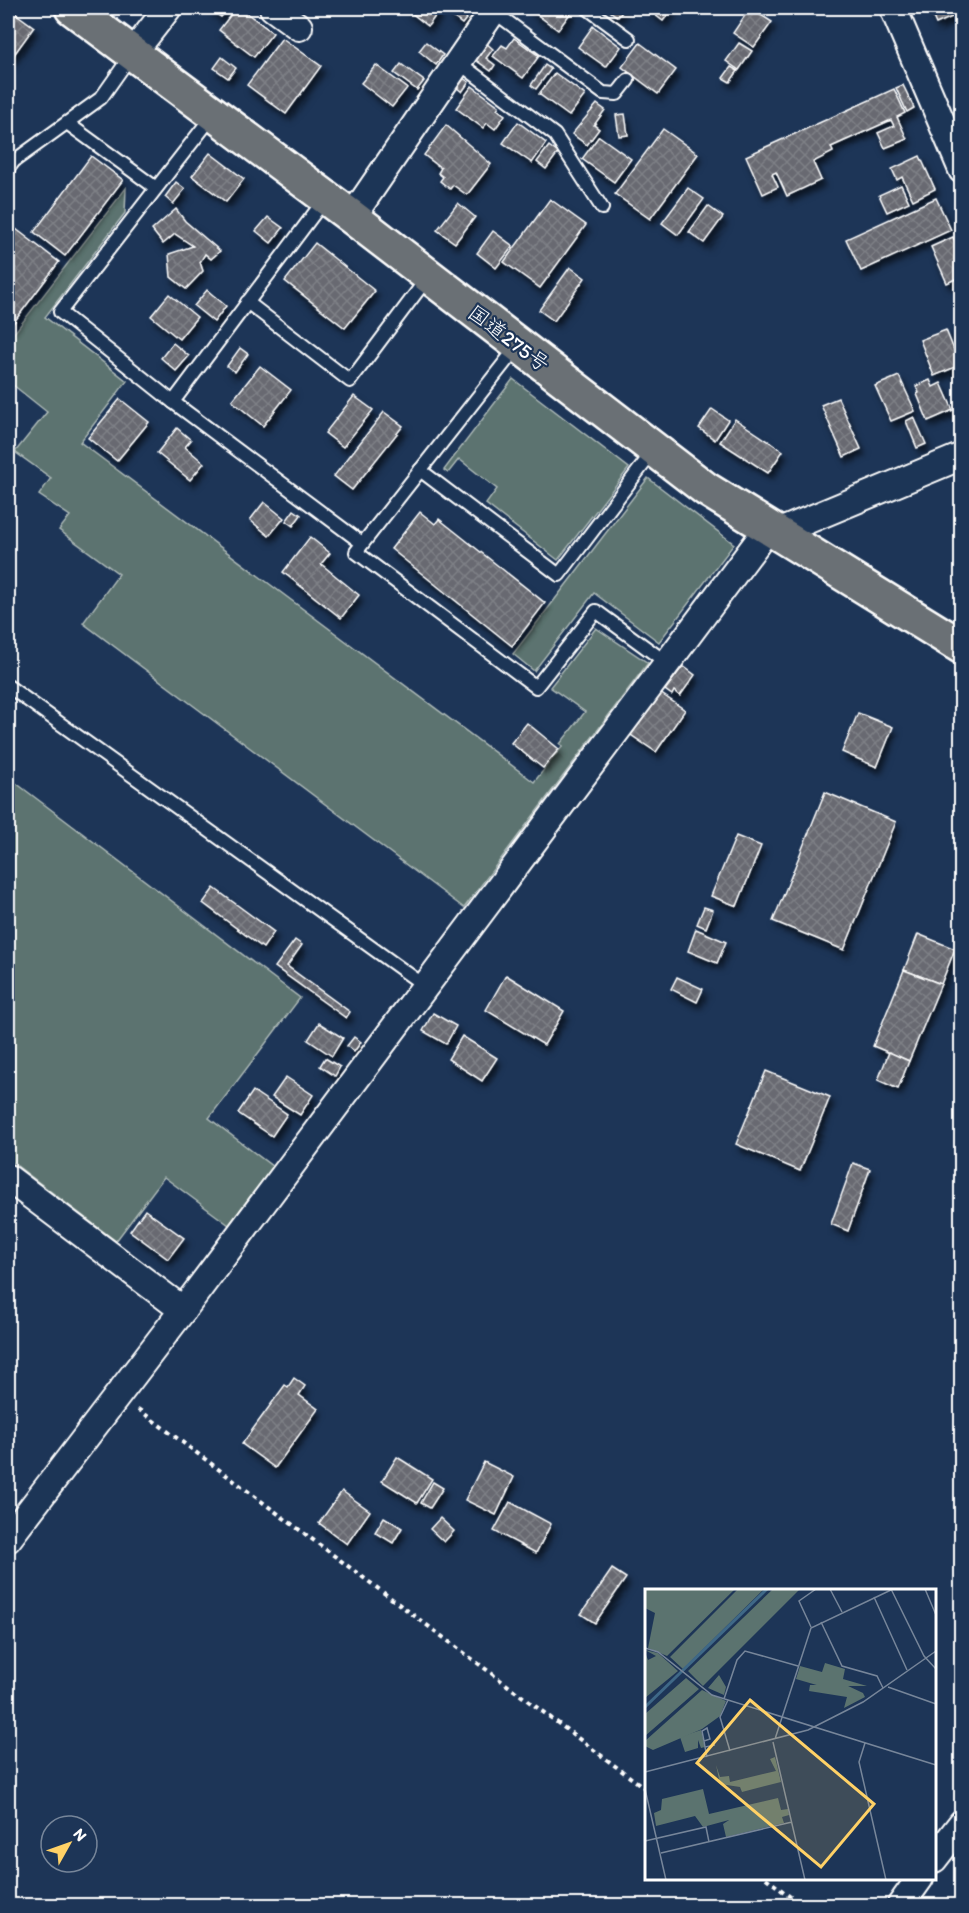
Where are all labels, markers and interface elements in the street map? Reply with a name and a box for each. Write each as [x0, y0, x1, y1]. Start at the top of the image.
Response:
street label: 国道275号 [463, 299, 555, 377]
inset map [645, 1589, 936, 1880]
north arrow [39, 1814, 99, 1874]
text: N [69, 1824, 91, 1845]

